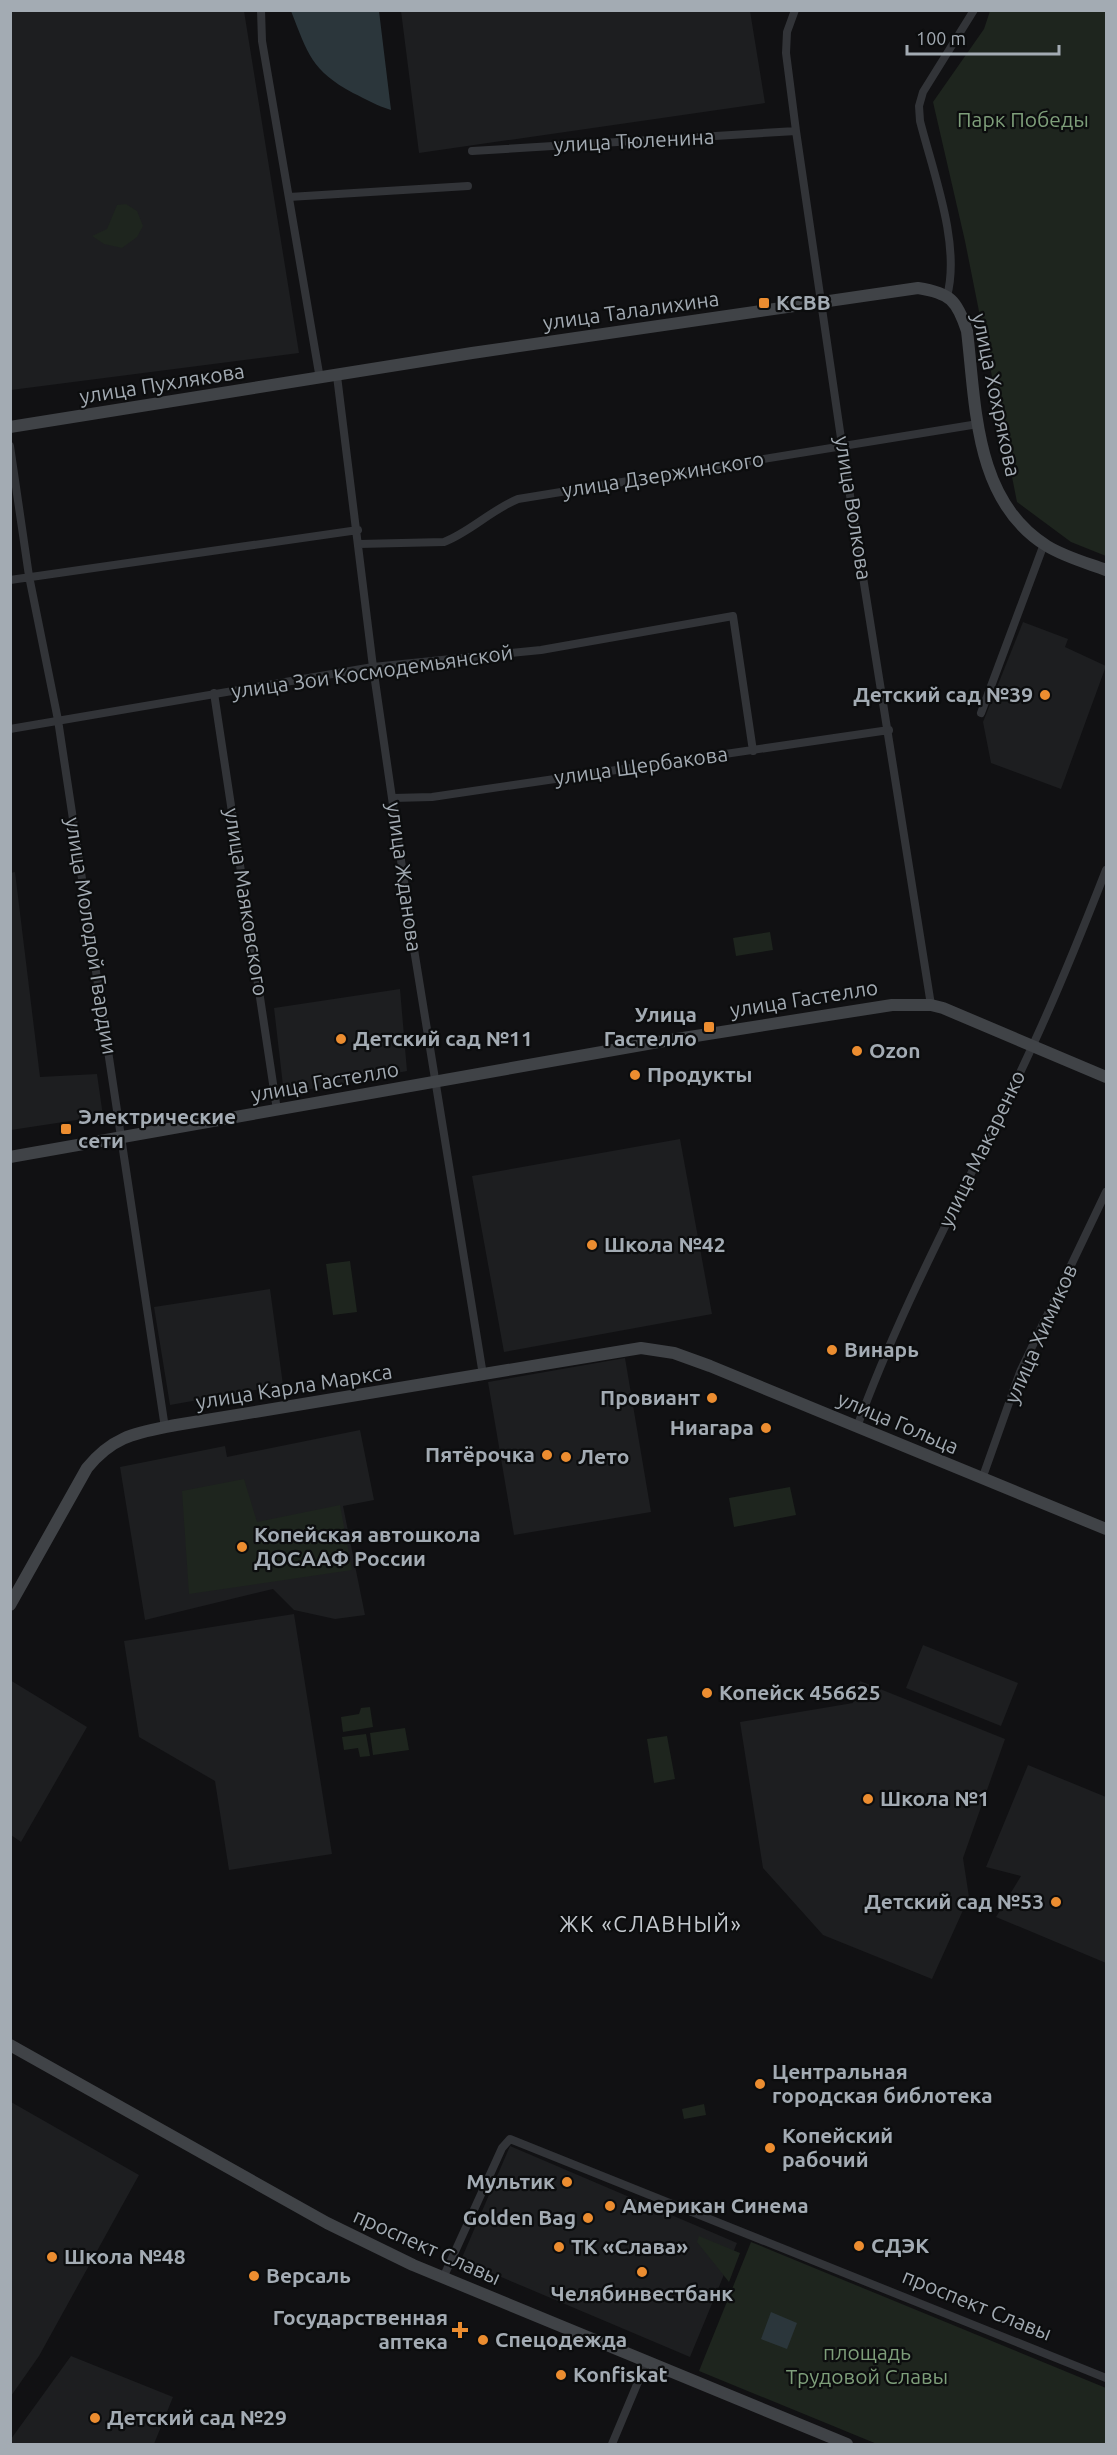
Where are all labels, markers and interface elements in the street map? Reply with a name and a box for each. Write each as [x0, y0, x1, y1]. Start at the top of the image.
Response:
scale bar [907, 18, 1058, 56]
text: 100 m [916, 28, 966, 48]
park label: Парк Победы [957, 107, 1089, 131]
street label: улица Тюленина [553, 124, 715, 156]
street label: улица Талалихина [541, 286, 721, 334]
place label: КСВВ [776, 290, 831, 314]
marker: КСВВ [757, 296, 771, 310]
street label: улица Хохрякова [968, 311, 1026, 479]
street label: улица Пухлякова [78, 358, 246, 408]
street label: улица Волкова [831, 434, 877, 581]
street label: улица Дзержинского [560, 446, 766, 502]
street label: улица Зои Космодемьянской [229, 639, 514, 703]
place label: Детский сад №39 [853, 682, 1033, 706]
marker: Детский сад №39 [1038, 688, 1052, 702]
street label: улица Щербакова [553, 741, 729, 789]
street label: улица Жданова [383, 801, 427, 953]
street label: улица Маяковского [220, 806, 274, 998]
street label: улица Молодой Гвардии [61, 815, 123, 1056]
street label: улица Гастелло [728, 974, 880, 1022]
place label: Улица Гастелло [604, 1002, 697, 1050]
marker: Улица Гастелло [702, 1020, 716, 1034]
place label: Детский сад №11 [353, 1026, 533, 1050]
marker: Детский сад №11 [334, 1032, 348, 1046]
place label: Ozon [869, 1038, 920, 1062]
marker: Ozon [850, 1044, 864, 1058]
street label: улица Гастелло [249, 1056, 401, 1106]
place label: Продукты [647, 1062, 752, 1086]
street label: улица Макаренко [933, 1066, 1030, 1231]
marker: Продукты [628, 1068, 642, 1082]
place label: Электрические сети [78, 1104, 236, 1152]
marker: Электрические сети [59, 1122, 73, 1136]
place label: Школа №42 [604, 1232, 726, 1256]
marker: Школа №42 [585, 1238, 599, 1252]
street label: улица Химиков [999, 1260, 1081, 1407]
place label: Винарь [844, 1337, 919, 1361]
marker: Винарь [825, 1343, 839, 1357]
street label: улица Карла Маркса [194, 1359, 394, 1413]
place label: Провиант [600, 1385, 700, 1409]
street label: улица Гольца [834, 1386, 962, 1458]
marker: Провиант [705, 1391, 719, 1405]
place label: Ниагара [670, 1415, 754, 1439]
marker: Ниагара [759, 1421, 773, 1435]
place label: Пятёрочка [425, 1442, 535, 1466]
place label: Лето [578, 1444, 629, 1468]
marker: Пятёрочка [540, 1448, 554, 1462]
marker: Лето [559, 1450, 573, 1464]
place label: Копейская автошкола ДОСААФ России [254, 1522, 481, 1570]
marker: Копейская автошкола ДОСААФ России [235, 1540, 249, 1554]
place label: Копейск 456625 [719, 1680, 881, 1704]
marker: Копейск 456625 [700, 1686, 714, 1700]
place label: Школа №1 [880, 1786, 990, 1810]
marker: Школа №1 [861, 1792, 875, 1806]
place label: Детский сад №53 [864, 1889, 1044, 1913]
marker: Детский сад №53 [1049, 1895, 1063, 1909]
district label: ЖК «СЛАВНЫЙ» [560, 1911, 742, 1936]
place label: Центральная городская библотека [772, 2059, 993, 2107]
marker: Центральная городская библотека [753, 2077, 767, 2091]
place label: Копейский рабочий [782, 2123, 893, 2171]
marker: Копейский рабочий [763, 2141, 777, 2155]
place label: Мультик [466, 2169, 555, 2193]
marker: Мультик [560, 2175, 574, 2189]
place label: Американ Синема [622, 2193, 809, 2217]
marker: Американ Синема [603, 2199, 617, 2213]
street label: проспект Славы [350, 2203, 505, 2289]
place label: Golden Bag [463, 2205, 576, 2229]
marker: Golden Bag [581, 2211, 595, 2225]
place label: СДЭК [871, 2233, 929, 2257]
place label: ТК «Слава» [571, 2234, 688, 2258]
marker: СДЭК [852, 2239, 866, 2253]
marker: ТК «Слава» [552, 2240, 566, 2254]
place label: Школа №48 [64, 2244, 186, 2268]
marker: Школа №48 [45, 2250, 59, 2264]
place label: Версаль [266, 2263, 351, 2287]
street label: проспект Славы [899, 2263, 1055, 2345]
marker: Челябинвестбанк [635, 2265, 649, 2279]
marker: Версаль [247, 2269, 261, 2283]
place label: Челябинвестбанк [551, 2281, 733, 2305]
place label: Государственная аптека [273, 2305, 448, 2353]
marker: Государственная аптека [453, 2323, 467, 2337]
place label: Спецодежда [495, 2327, 627, 2351]
marker: Спецодежда [476, 2333, 490, 2347]
park label: площадь Трудовой Славы [786, 2340, 948, 2388]
place label: Konfiskat [573, 2362, 668, 2386]
marker: Konfiskat [554, 2368, 568, 2382]
place label: Детский сад №29 [107, 2405, 287, 2429]
marker: Детский сад №29 [88, 2411, 102, 2425]

